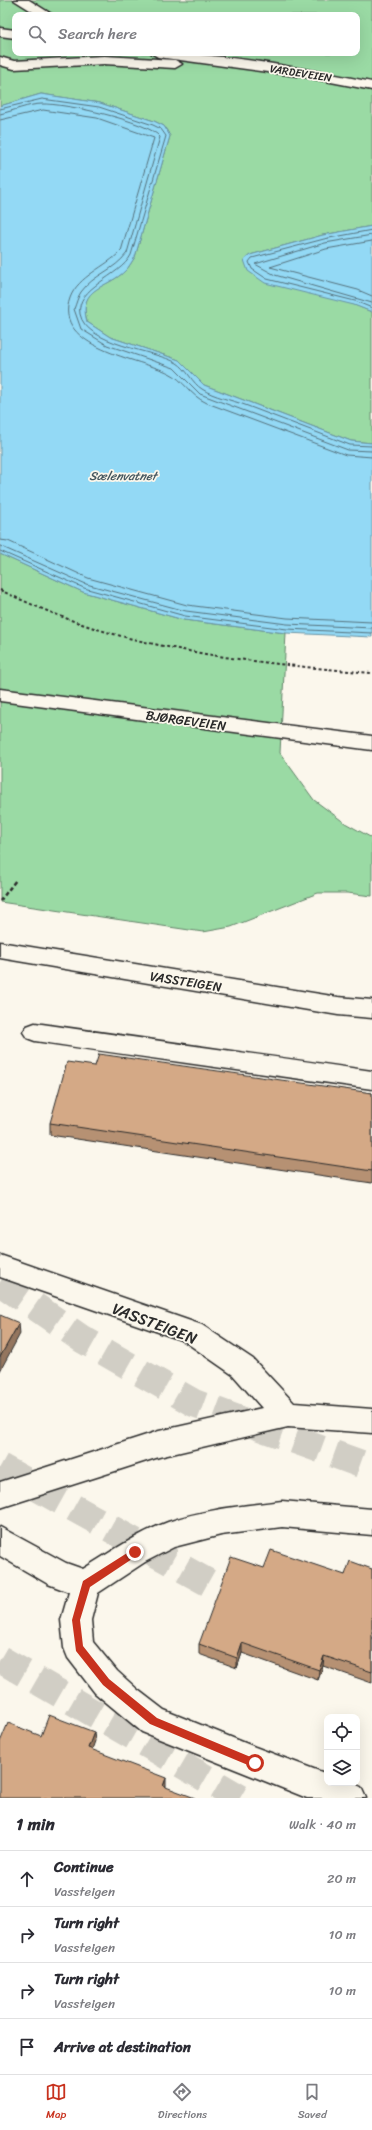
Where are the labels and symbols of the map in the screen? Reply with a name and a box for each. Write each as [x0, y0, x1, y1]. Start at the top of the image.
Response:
street label: VARDEVEIEN [269, 59, 333, 88]
water label: Sælenvatnet [89, 465, 159, 487]
street label: BJØRGEVEIEN [144, 703, 228, 738]
street label: VASSTEIGEN [148, 964, 223, 999]
street label: VASSTEIGEN [108, 1294, 202, 1353]
route end [126, 1543, 144, 1561]
route start [246, 1754, 264, 1772]

